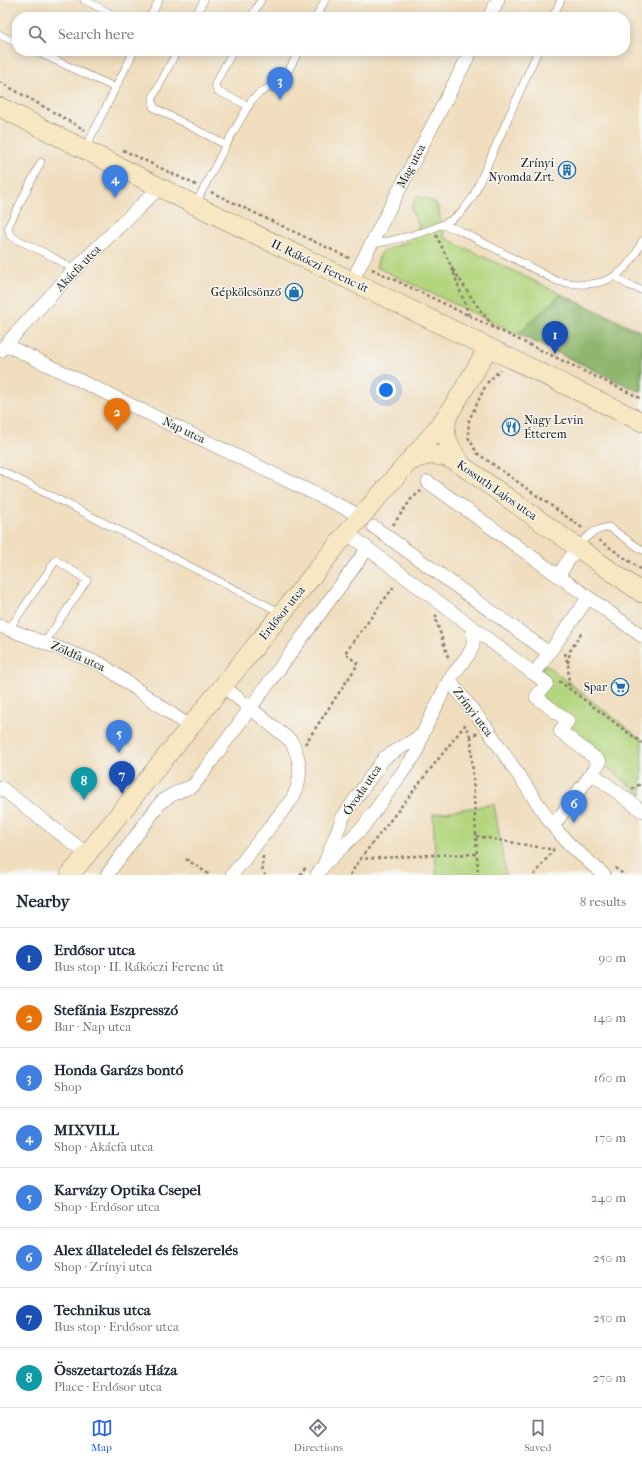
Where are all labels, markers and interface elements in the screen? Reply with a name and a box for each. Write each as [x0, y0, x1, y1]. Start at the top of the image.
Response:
search box [12, 12, 630, 56]
icon: search [26, 23, 48, 45]
text: Search here [58, 25, 134, 43]
pin: 3 [267, 67, 293, 100]
street label: Mag utca [394, 141, 429, 190]
place label: Zrínyi Nyomda Zrt. [488, 156, 554, 184]
building icon: Zrínyi Nyomda Zrt. [557, 160, 577, 180]
pin: 4 [102, 165, 128, 198]
street label: II. Rákóczi Ferenc út [269, 236, 372, 296]
street label: Akácfa utca [52, 242, 104, 295]
shop icon: Gépkölcsönző [284, 282, 304, 302]
place label: Gépkölcsönző [211, 285, 281, 299]
pin: 1 [542, 321, 568, 354]
your location [376, 380, 396, 400]
pin: 2 [104, 398, 130, 431]
place label: Nagy Levin Étterem [524, 413, 584, 441]
street label: Nap utca [161, 414, 208, 446]
restaurant icon: Nagy Levin Étterem [501, 417, 521, 437]
street label: Kossuth Lajos utca [454, 457, 540, 523]
street label: Erdősor utca [256, 583, 308, 643]
street label: Zöldfa utca [49, 638, 108, 674]
supermarket icon: Spar [610, 677, 630, 697]
place label: Spar [584, 680, 608, 694]
street label: Zrínyi utca [450, 685, 496, 740]
pin: 5 [106, 720, 132, 753]
pin: 7 [109, 761, 135, 794]
street label: Óvoda utca [339, 761, 384, 818]
pin: 8 [71, 767, 97, 800]
pin: 6 [561, 790, 587, 823]
text: Nearby [16, 891, 70, 911]
text: 8 results [580, 894, 626, 909]
text: Erdősor utca [54, 941, 135, 959]
text: 1 [27, 950, 31, 965]
text: 90 m [598, 950, 626, 965]
text: Bus stop · II. Rákóczi Ferenc út [54, 959, 224, 974]
text: Stefánia Eszpresszó [54, 1001, 178, 1019]
text: 2 [26, 1010, 32, 1025]
text: 140 m [593, 1010, 626, 1025]
text: Bar · Nap utca [54, 1019, 131, 1034]
text: Honda Garázs bontó [54, 1061, 183, 1079]
text: 3 [26, 1070, 32, 1085]
text: 160 m [594, 1070, 626, 1085]
text: Shop [54, 1079, 82, 1094]
text: MIXVILL [54, 1121, 119, 1139]
text: 4 [25, 1130, 33, 1145]
text: 170 m [594, 1130, 626, 1145]
text: Shop · Akácfa utca [54, 1139, 153, 1154]
text: Karvázy Optika Csepel [54, 1181, 201, 1199]
text: 5 [26, 1190, 32, 1205]
text: 240 m [591, 1190, 626, 1205]
text: Shop · Erdősor utca [54, 1199, 160, 1214]
text: Alex állateledel és felszerelés [54, 1241, 238, 1259]
text: 6 [25, 1250, 33, 1265]
text: 250 m [593, 1250, 626, 1265]
text: Shop · Zrínyi utca [54, 1259, 152, 1274]
text: Technikus utca [54, 1301, 151, 1319]
text: 7 [26, 1310, 32, 1325]
text: 250 m [593, 1310, 626, 1325]
text: Bus stop · Erdősor utca [54, 1319, 179, 1334]
text: Összetartozás Háza [54, 1361, 177, 1379]
text: 8 [26, 1370, 32, 1385]
text: 270 m [592, 1370, 626, 1385]
text: Place · Erdősor utca [54, 1379, 162, 1394]
tab: Map [91, 1417, 113, 1454]
tab: Directions [294, 1417, 343, 1454]
tab: Saved [524, 1417, 551, 1454]

